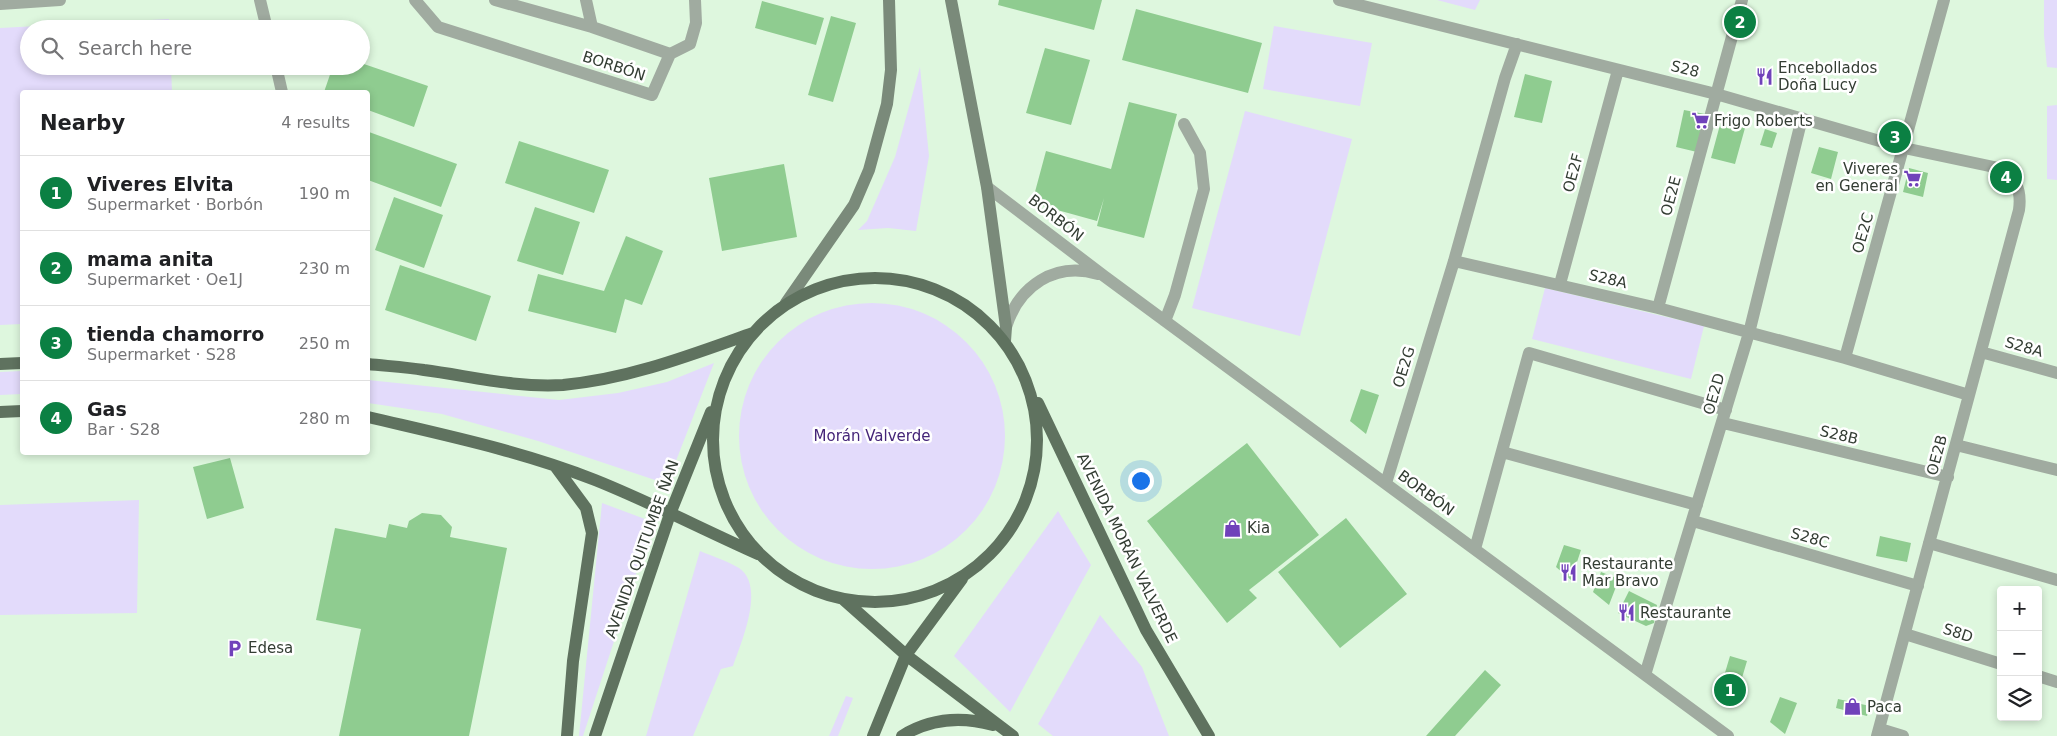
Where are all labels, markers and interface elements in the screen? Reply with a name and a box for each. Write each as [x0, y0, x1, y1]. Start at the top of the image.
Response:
pin: 2 [1724, 3, 1756, 41]
search box [20, 20, 370, 75]
icon: search [38, 34, 66, 62]
text: Search here [78, 37, 192, 59]
street label: BORBÓN [580, 46, 648, 85]
street label: S28 [1669, 57, 1701, 81]
place label: Encebollados Doña Lucy [1778, 59, 1877, 94]
restaurant icon: Encebollados Doña Lucy [1754, 67, 1774, 87]
text: Nearby [40, 111, 125, 135]
supermarket icon: Frigo Roberts [1690, 111, 1710, 131]
place label: Frigo Roberts [1714, 112, 1813, 130]
text: 4 results [281, 113, 350, 132]
pin: 3 [1879, 118, 1911, 156]
street label: OE2F [1559, 152, 1587, 194]
pin: 4 [1990, 158, 2022, 196]
place label: Viveres en General [1815, 160, 1898, 195]
supermarket icon: Viveres en General [1902, 168, 1922, 188]
text: Viveres Elvita [87, 173, 234, 195]
street label: OE2E [1657, 174, 1685, 218]
text: 1 [50, 184, 62, 203]
text: 190 m [299, 184, 350, 203]
street label: BORBÓN [1025, 190, 1088, 245]
text: Supermarket · Borbón [87, 195, 263, 214]
street label: OE2C [1849, 211, 1877, 255]
text: mama anita [87, 248, 214, 270]
text: 2 [50, 259, 62, 278]
text: 230 m [299, 259, 350, 278]
street label: S28A [1587, 266, 1630, 292]
text: Supermarket · Oe1J [87, 270, 243, 289]
text: tienda chamorro [87, 323, 264, 345]
street label: S28A [2003, 333, 2046, 361]
text: 3 [50, 334, 62, 353]
text: 250 m [299, 334, 350, 353]
street label: OE2G [1389, 344, 1419, 390]
text: Supermarket · S28 [87, 345, 236, 364]
street label: OE2D [1700, 371, 1728, 417]
text: Gas [87, 398, 127, 420]
text: 4 [50, 409, 62, 428]
text: 280 m [299, 409, 350, 428]
text: Bar · S28 [87, 420, 160, 439]
street label: S28B [1818, 422, 1860, 448]
park label: Morán Valverde [814, 427, 930, 445]
street label: OE2B [1923, 433, 1951, 477]
street label: AVENIDA MORÁN VALVERDE [1073, 450, 1182, 646]
street label: AVENIDA QUITUMBE ÑAN [600, 457, 683, 641]
street label: BORBÓN [1394, 466, 1458, 519]
your location [1128, 468, 1154, 494]
shop icon: Kia [1223, 518, 1243, 538]
place label: Kia [1247, 519, 1270, 537]
street label: S28C [1789, 524, 1831, 552]
place label: Restaurante Mar Bravo [1582, 555, 1673, 590]
restaurant icon: Restaurante Mar Bravo [1558, 563, 1578, 583]
map controls [1997, 586, 2042, 721]
button: + [1997, 586, 2042, 631]
restaurant icon: Restaurante [1616, 603, 1636, 623]
place label: Restaurante [1640, 604, 1731, 622]
street label: S8D [1941, 620, 1975, 646]
button: − [1997, 631, 2042, 676]
parking icon: Edesa [224, 638, 244, 658]
place label: Edesa [248, 639, 293, 657]
pin: 1 [1714, 671, 1746, 709]
button: layers [1997, 676, 2042, 721]
shop icon: Paca [1843, 697, 1863, 717]
place label: Paca [1867, 698, 1902, 716]

